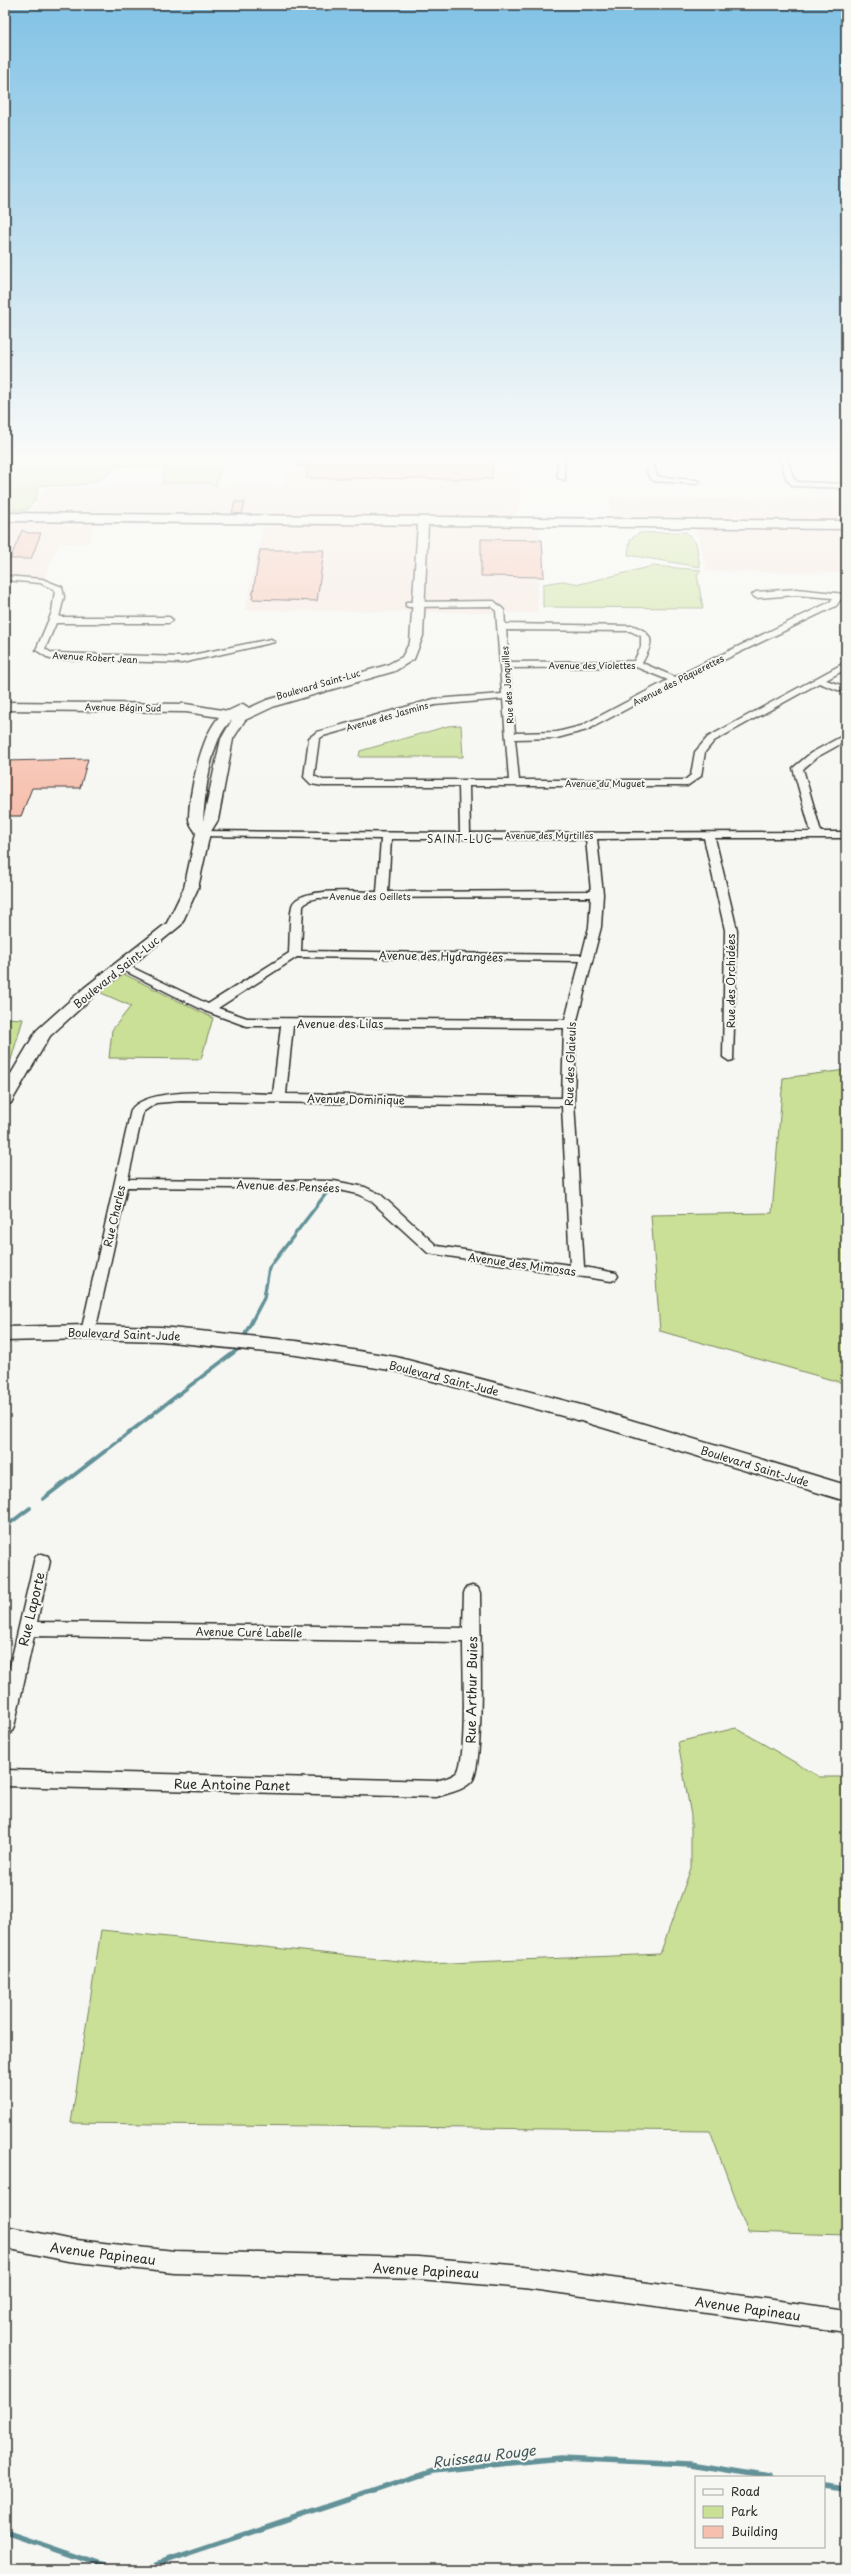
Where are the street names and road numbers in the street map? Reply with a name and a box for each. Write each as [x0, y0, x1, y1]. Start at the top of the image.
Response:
street label: Rue des Jonquilles [497, 646, 517, 724]
street label: Avenue Robert Jean [52, 648, 138, 666]
street label: Avenue des Pâquerettes [630, 651, 726, 709]
street label: Avenue des Violettes [549, 658, 635, 672]
street label: Boulevard Saint-Luc [274, 665, 362, 703]
street label: Avenue des Jasmins [344, 698, 430, 734]
street label: Avenue Bégin Sud [85, 699, 161, 715]
street label: Avenue du Muguet [565, 776, 645, 790]
street label: Avenue des Myrtilles [505, 828, 593, 842]
street label: Avenue des Oeillets [329, 889, 411, 903]
street label: Boulevard Saint-Luc [69, 932, 163, 1012]
street label: Rue des Orchidées [722, 934, 739, 1028]
street label: Avenue des Hydrangées [379, 946, 503, 966]
street label: Avenue des Lilas [297, 1015, 383, 1032]
street label: Rue des Glaieuls [560, 1022, 580, 1106]
street label: Avenue Dominique [307, 1090, 405, 1108]
street label: Avenue des Pensées [236, 1176, 340, 1196]
street label: Rue Charles [99, 1183, 129, 1249]
street label: Avenue des Mimosas [467, 1248, 577, 1280]
street label: Boulevard Saint-Jude [67, 1324, 181, 1344]
street label: Boulevard Saint-Jude [387, 1356, 501, 1400]
street label: Boulevard Saint-Jude [699, 1441, 811, 1491]
street label: Rue Laporte [13, 1570, 49, 1648]
street label: Avenue Curé Labelle [195, 1623, 303, 1641]
street label: Rue Arthur Buies [461, 1636, 481, 1744]
street label: Rue Antoine Panet [174, 1773, 290, 1795]
street label: Avenue Papineau [49, 2237, 157, 2269]
street label: Avenue Papineau [372, 2258, 480, 2282]
street label: Avenue Papineau [694, 2291, 802, 2325]

